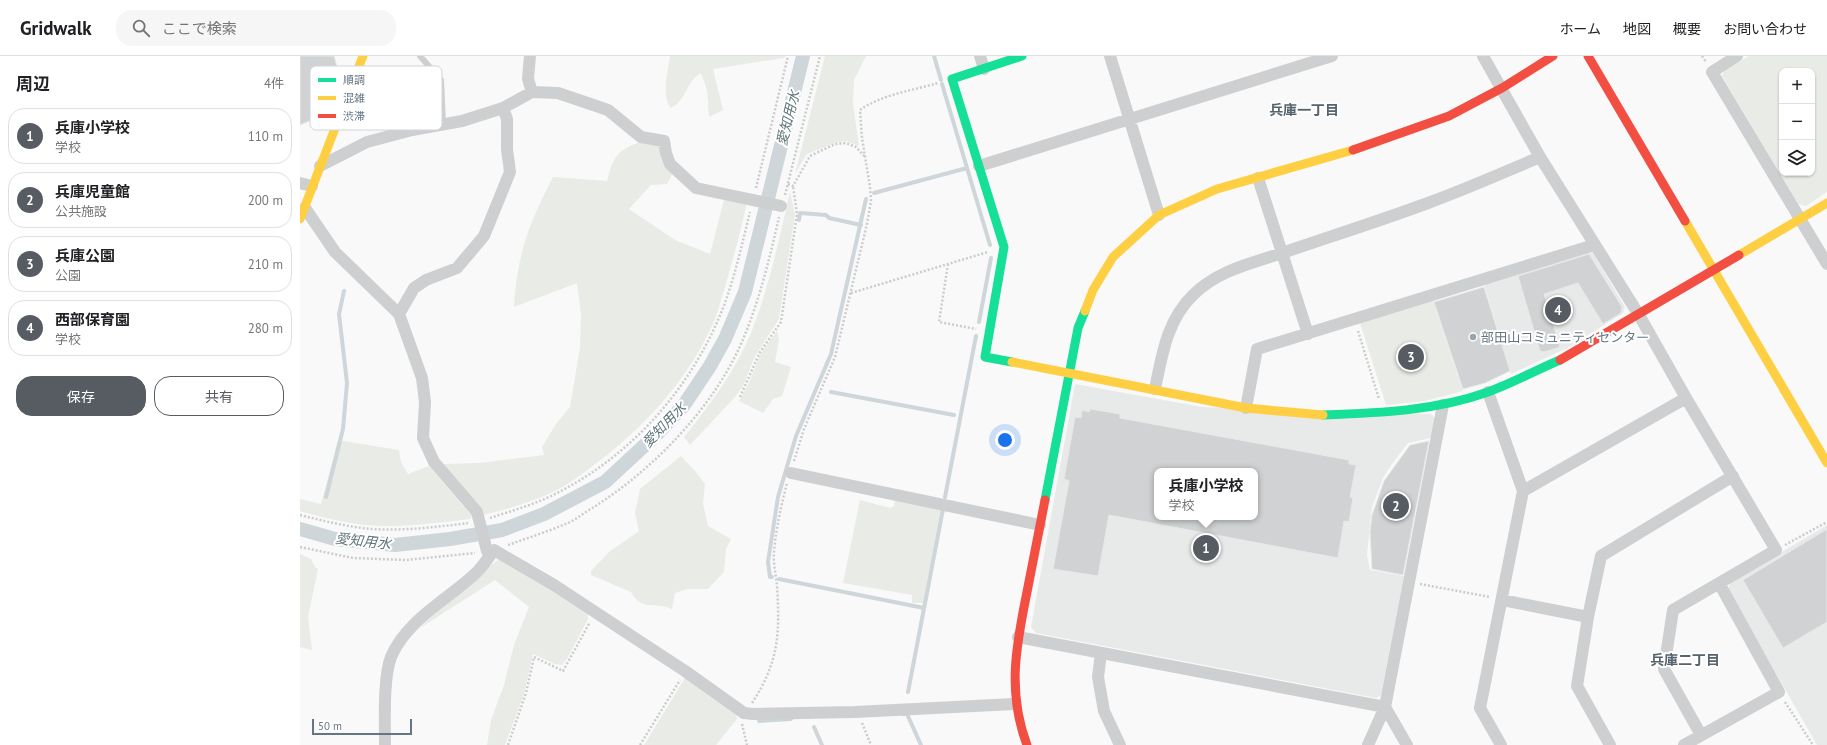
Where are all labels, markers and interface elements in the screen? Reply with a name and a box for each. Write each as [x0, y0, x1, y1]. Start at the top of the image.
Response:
search box [116, 10, 396, 46]
text: Gridwalk [20, 16, 92, 40]
icon: search [130, 17, 152, 39]
text: ここで検索 [162, 19, 237, 38]
text: ホーム [1559, 20, 1601, 38]
text: 地図 [1623, 20, 1651, 38]
text: 概要 [1673, 20, 1701, 38]
text: お問い合わせ [1723, 20, 1807, 38]
legend [310, 66, 442, 130]
map controls [1779, 68, 1815, 176]
button: + [1779, 68, 1815, 104]
text: 周辺 [16, 73, 50, 95]
text: 順調 [343, 73, 365, 87]
text: 4件 [264, 75, 284, 92]
water label: 愛知用水 [772, 87, 804, 147]
text: 混雑 [343, 91, 365, 105]
district label: 兵庫一丁目 [1269, 101, 1339, 119]
button: − [1779, 104, 1815, 140]
text: 渋滞 [343, 109, 365, 123]
text: 兵庫小学校 [55, 118, 130, 137]
text: 1 [26, 128, 34, 145]
text: 110 m [248, 128, 283, 145]
text: 学校 [55, 139, 81, 156]
button: layers [1779, 140, 1815, 176]
text: 兵庫児童館 [55, 182, 130, 201]
text: 2 [26, 192, 34, 209]
text: 200 m [248, 192, 283, 209]
text: 公共施設 [55, 203, 107, 220]
text: 兵庫公園 [55, 246, 115, 265]
text: 3 [26, 256, 34, 273]
text: 210 m [248, 256, 283, 273]
text: 公園 [55, 267, 81, 284]
pin: 4 [1545, 295, 1571, 325]
text: 西部保育園 [55, 310, 130, 329]
text: 4 [26, 320, 34, 337]
text: 280 m [248, 320, 283, 337]
place label: 部田山コミュニティセンター [1481, 329, 1649, 346]
text: 学校 [55, 331, 81, 348]
marker: 部田山コミュニティセンター [1468, 332, 1478, 342]
pin: 3 [1398, 342, 1424, 372]
button: 保存 [16, 376, 146, 416]
button: 共有 [154, 376, 284, 416]
water label: 愛知用水 [638, 397, 691, 451]
your location [995, 430, 1015, 450]
popup [1154, 468, 1258, 520]
text: 兵庫小学校 [1168, 476, 1244, 495]
pin: 2 [1383, 491, 1409, 521]
text: 学校 [1168, 497, 1195, 514]
water label: 愛知用水 [334, 529, 394, 553]
pin: 1 [1193, 533, 1219, 563]
district label: 兵庫二丁目 [1650, 651, 1720, 669]
scale bar [312, 717, 412, 736]
text: 50 m [318, 719, 342, 733]

